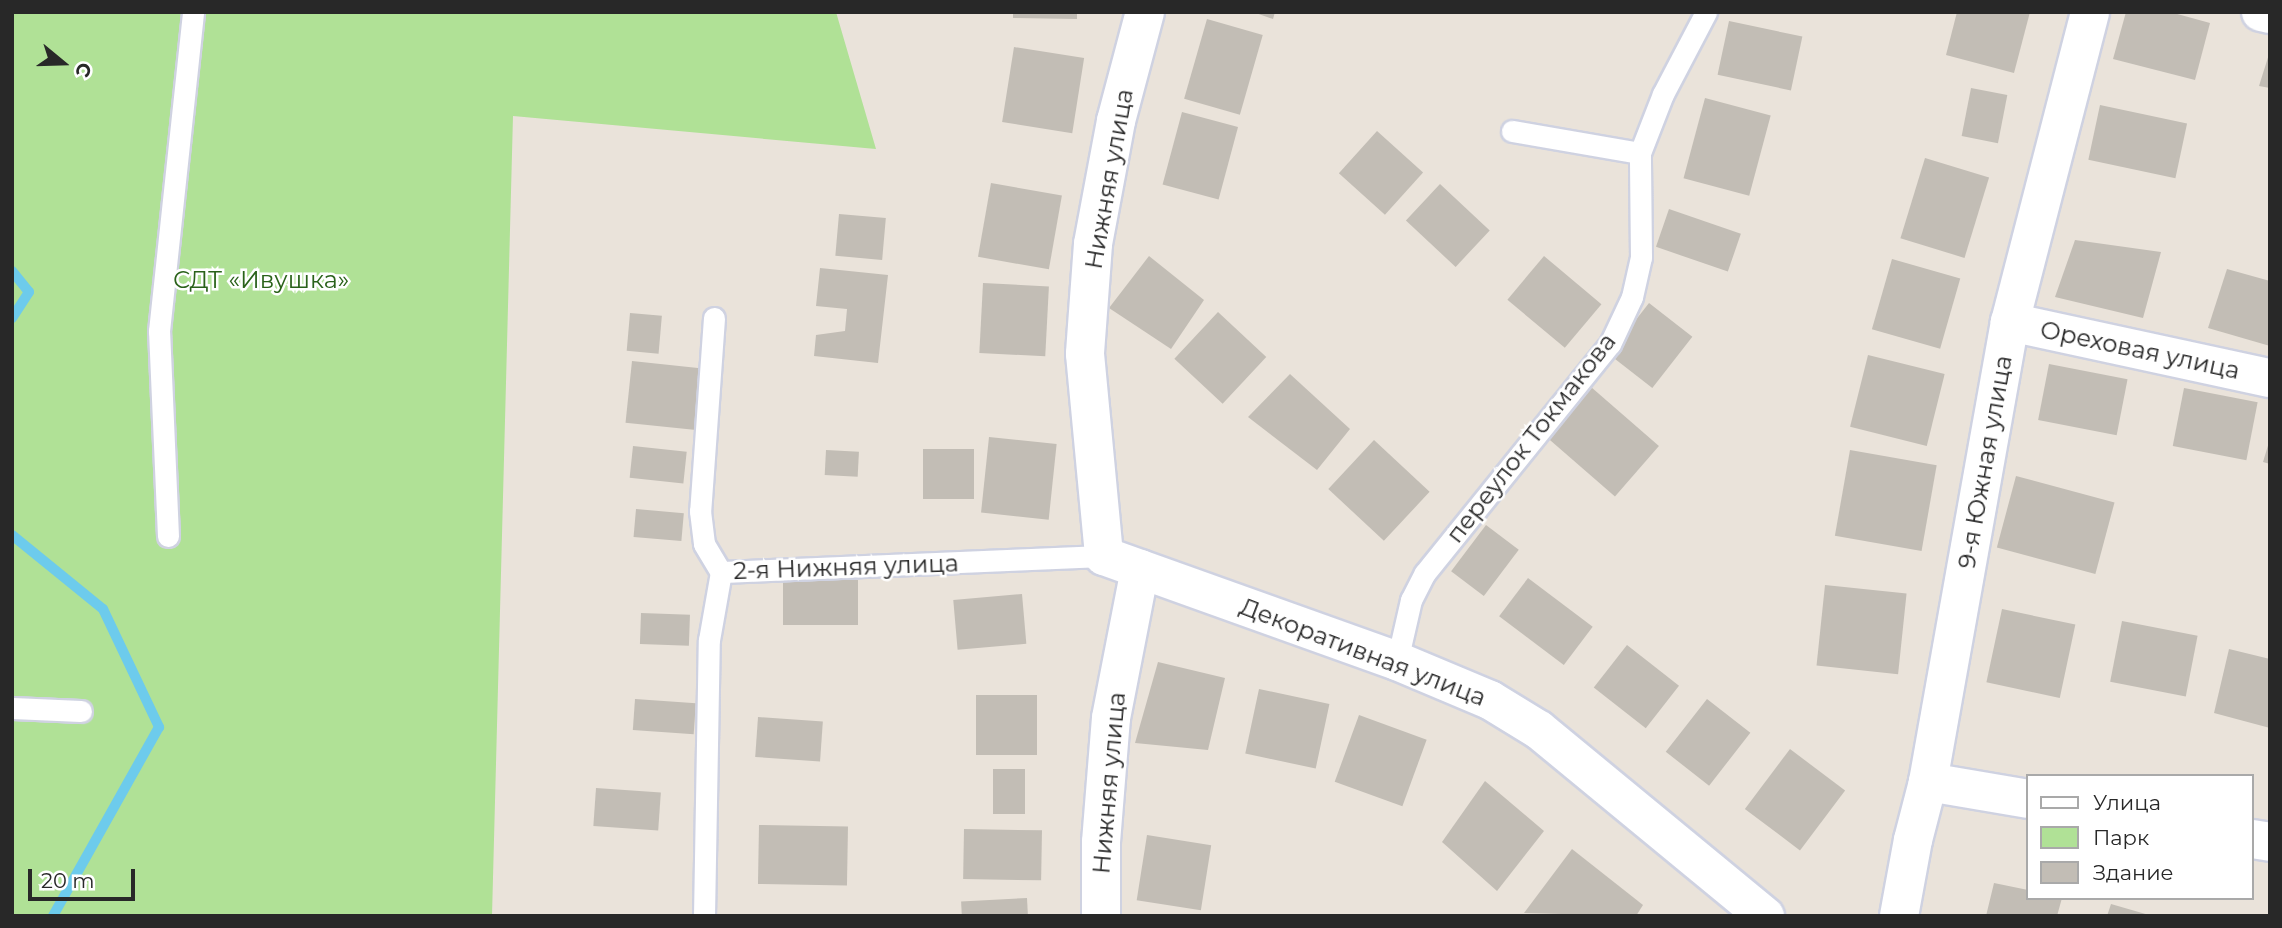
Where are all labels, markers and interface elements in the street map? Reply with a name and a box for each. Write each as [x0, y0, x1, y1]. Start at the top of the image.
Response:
north arrow [28, 28, 98, 98]
text: С [70, 60, 96, 80]
street label: Нижняя улица [1079, 87, 1139, 271]
park label: СДТ «Ивушка» [173, 266, 349, 294]
street label: Ореховая улица [2038, 315, 2242, 385]
street label: переулок Токмакова [1440, 328, 1622, 548]
street label: 9-я Южная улица [1952, 353, 2018, 571]
street label: 2-я Нижняя улица [733, 549, 959, 585]
street label: Декоративная улица [1236, 592, 1490, 712]
street label: Нижняя улица [1087, 691, 1131, 875]
legend [2026, 774, 2254, 900]
text: Улица [2093, 790, 2161, 815]
text: Парк [2093, 825, 2149, 850]
scale bar [32, 855, 138, 899]
text: Здание [2093, 860, 2174, 885]
text: 20 m [41, 868, 95, 893]

